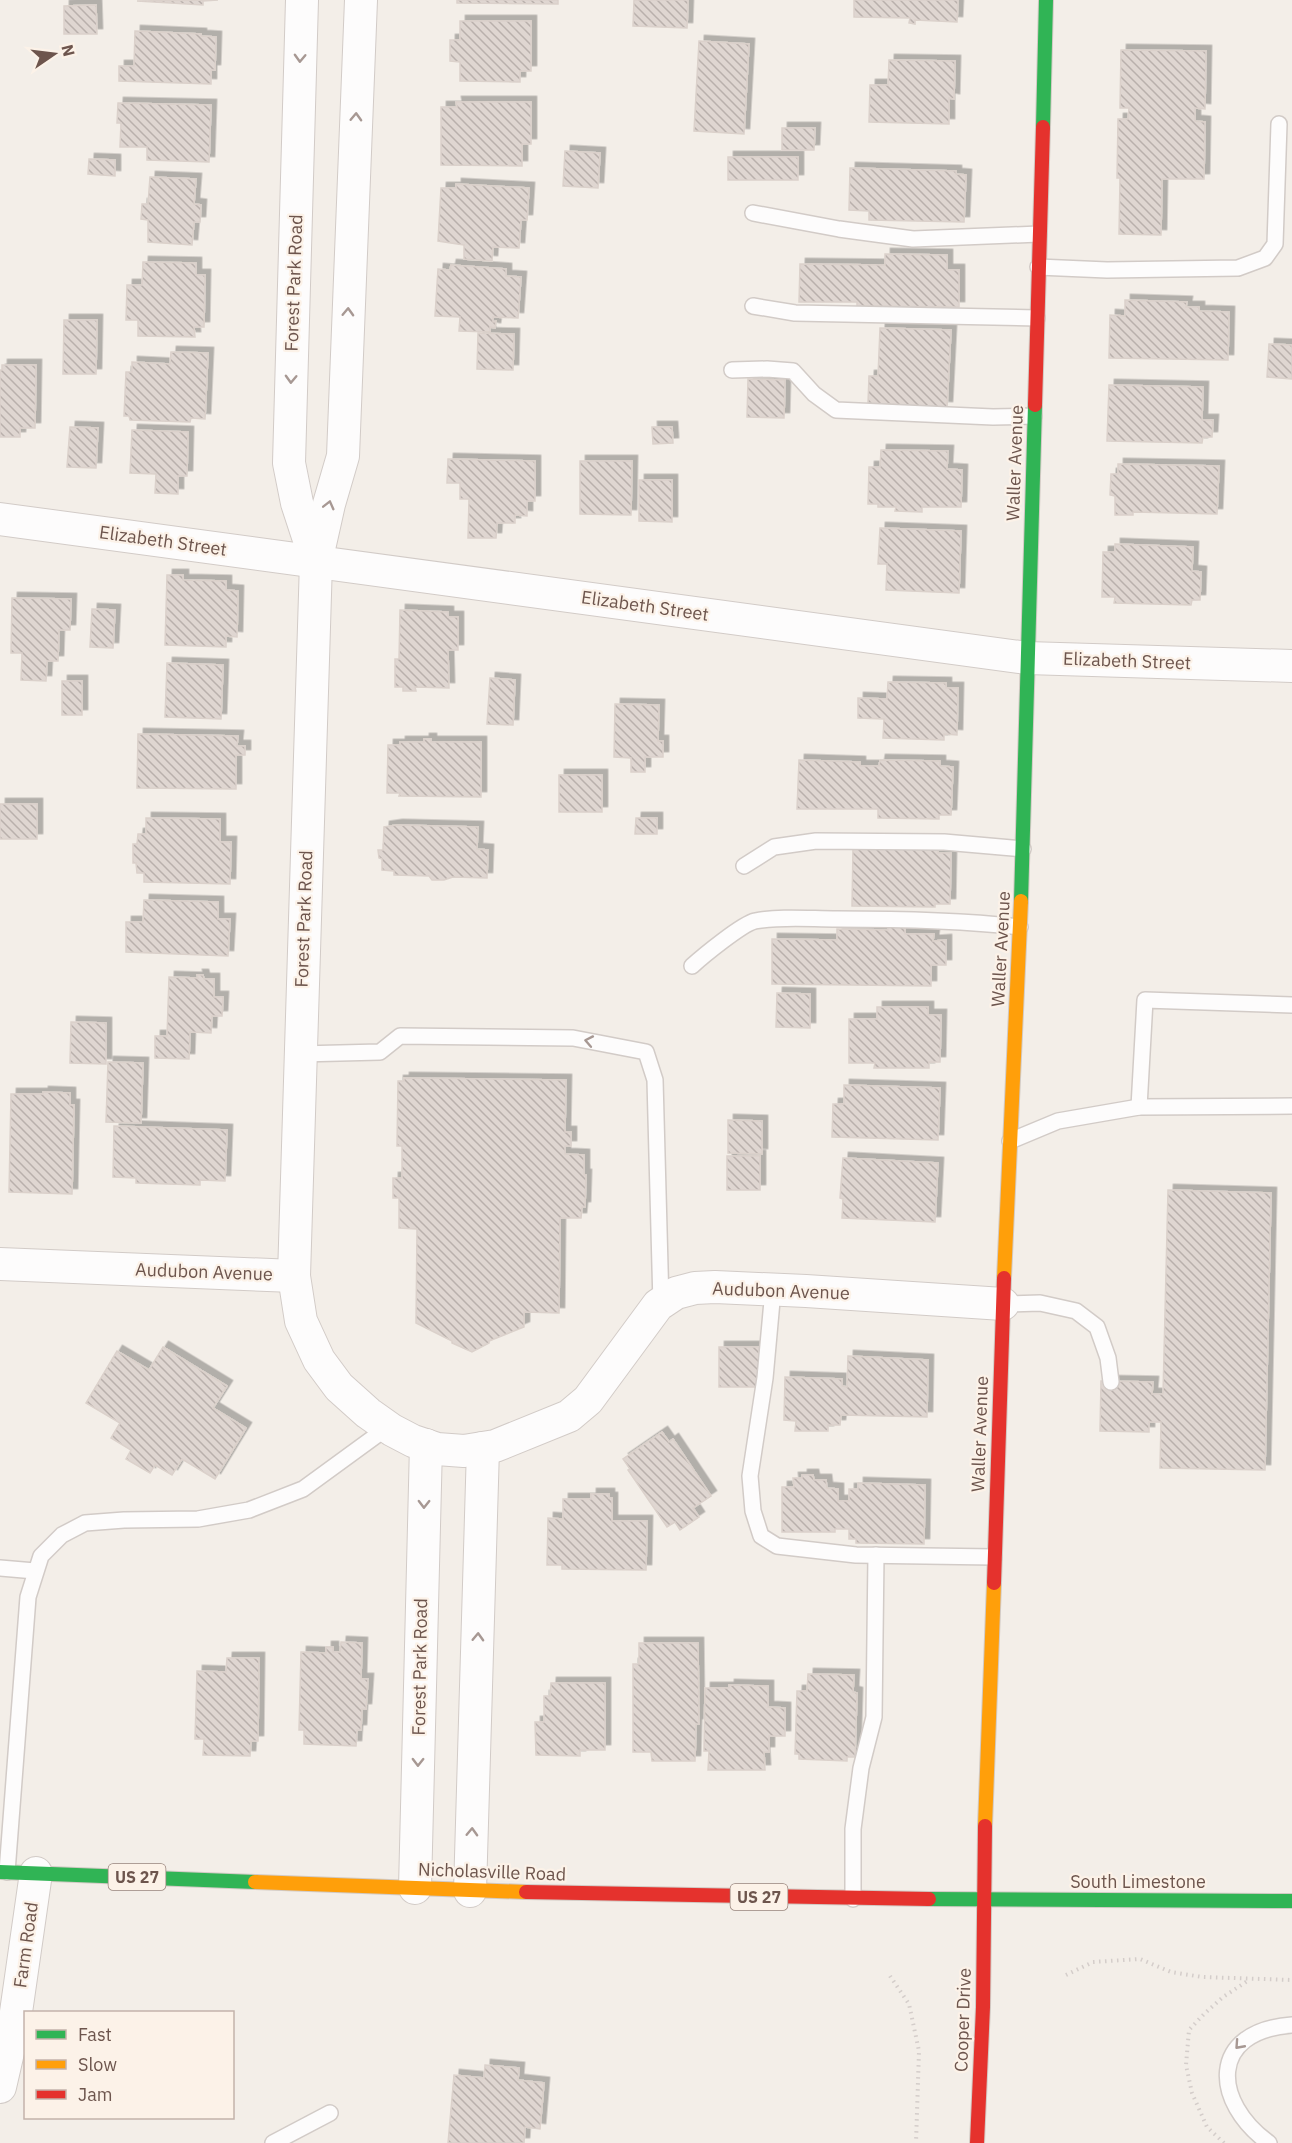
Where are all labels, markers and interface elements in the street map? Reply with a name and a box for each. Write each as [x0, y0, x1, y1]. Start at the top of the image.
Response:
north arrow [24, 24, 84, 84]
text: N [57, 42, 80, 58]
one-way arrow [294, 54, 306, 63]
one-way arrow [350, 112, 362, 121]
street label: Forest Park Road [280, 214, 307, 352]
one-way arrow [342, 307, 355, 316]
one-way arrow [285, 375, 297, 384]
street label: Waller Avenue [1001, 404, 1028, 521]
one-way arrow [321, 500, 334, 510]
street label: Elizabeth Street [98, 520, 228, 561]
street label: Elizabeth Street [580, 585, 710, 626]
street label: Elizabeth Street [1062, 647, 1192, 674]
street label: Forest Park Road [290, 850, 317, 988]
street label: Waller Avenue [986, 890, 1015, 1008]
one-way arrow [584, 1035, 594, 1048]
street label: Audubon Avenue [135, 1258, 273, 1285]
street label: Audubon Avenue [712, 1277, 850, 1304]
street label: Waller Avenue [966, 1375, 993, 1492]
one-way arrow [418, 1499, 431, 1508]
street label: Forest Park Road [407, 1598, 432, 1736]
one-way arrow [471, 1633, 484, 1642]
one-way arrow [412, 1757, 424, 1766]
one-way arrow [466, 1828, 478, 1837]
street label: Nicholasville Road [418, 1857, 566, 1886]
road number: US 27 [108, 1864, 166, 1890]
street label: South Limestone [1070, 1870, 1206, 1893]
road number: US 27 [730, 1884, 788, 1910]
street label: Farm Road [8, 1900, 43, 1990]
street label: Cooper Drive [949, 1967, 976, 2073]
legend [24, 2011, 234, 2119]
text: Fast [78, 2023, 112, 2046]
one-way arrow [1235, 2038, 1246, 2049]
text: Slow [78, 2053, 117, 2076]
text: Jam [78, 2083, 113, 2106]

